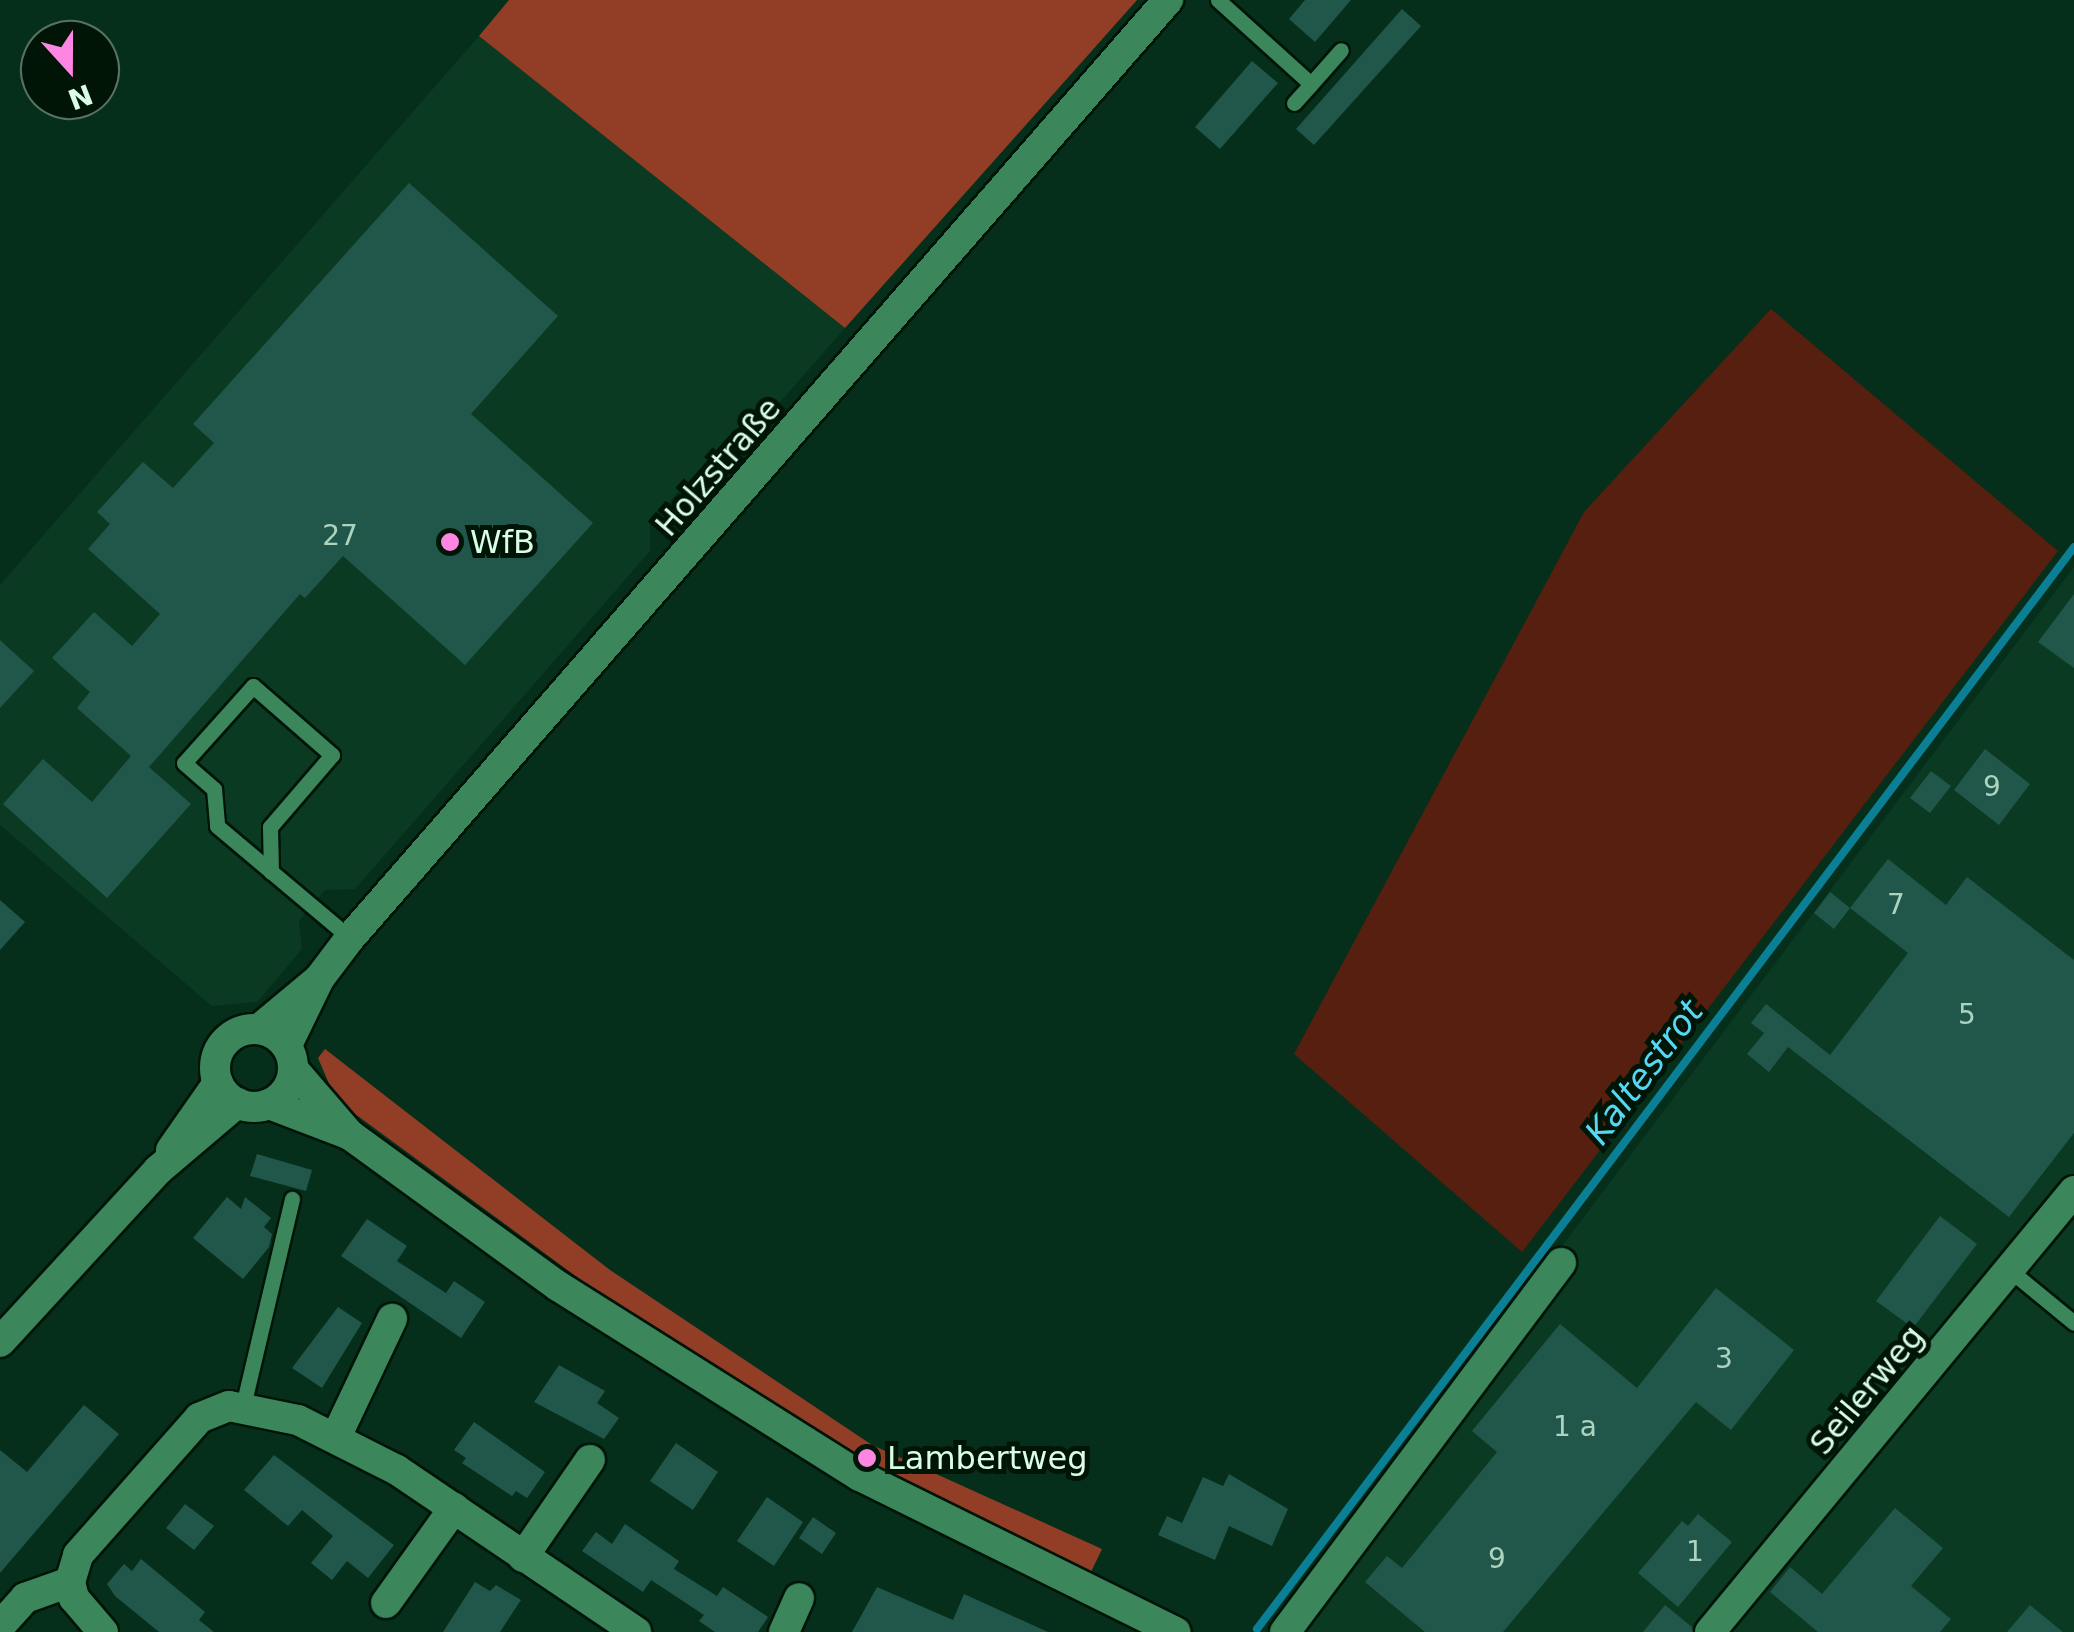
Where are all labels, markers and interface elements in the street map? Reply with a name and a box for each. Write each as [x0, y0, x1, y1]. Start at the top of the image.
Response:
north arrow [20, 20, 120, 120]
text: N [63, 77, 97, 116]
street label: Holzstraße [647, 390, 789, 544]
house number: 27 [322, 519, 358, 553]
place label: WfB [470, 523, 535, 561]
marker: WfB [439, 531, 461, 553]
house number: 9 [1983, 770, 2001, 804]
house number: 7 [1887, 888, 1905, 922]
water label: Kaltestrot [1576, 992, 1712, 1152]
house number: 5 [1958, 998, 1976, 1032]
street label: Seilerweg [1802, 1318, 1932, 1462]
house number: 3 [1715, 1342, 1733, 1376]
house number: 1 a [1553, 1410, 1597, 1444]
place label: Lambertweg [887, 1439, 1087, 1477]
marker: Lambertweg [856, 1447, 878, 1469]
house number: 1 [1686, 1535, 1704, 1569]
house number: 9 [1488, 1542, 1506, 1576]

